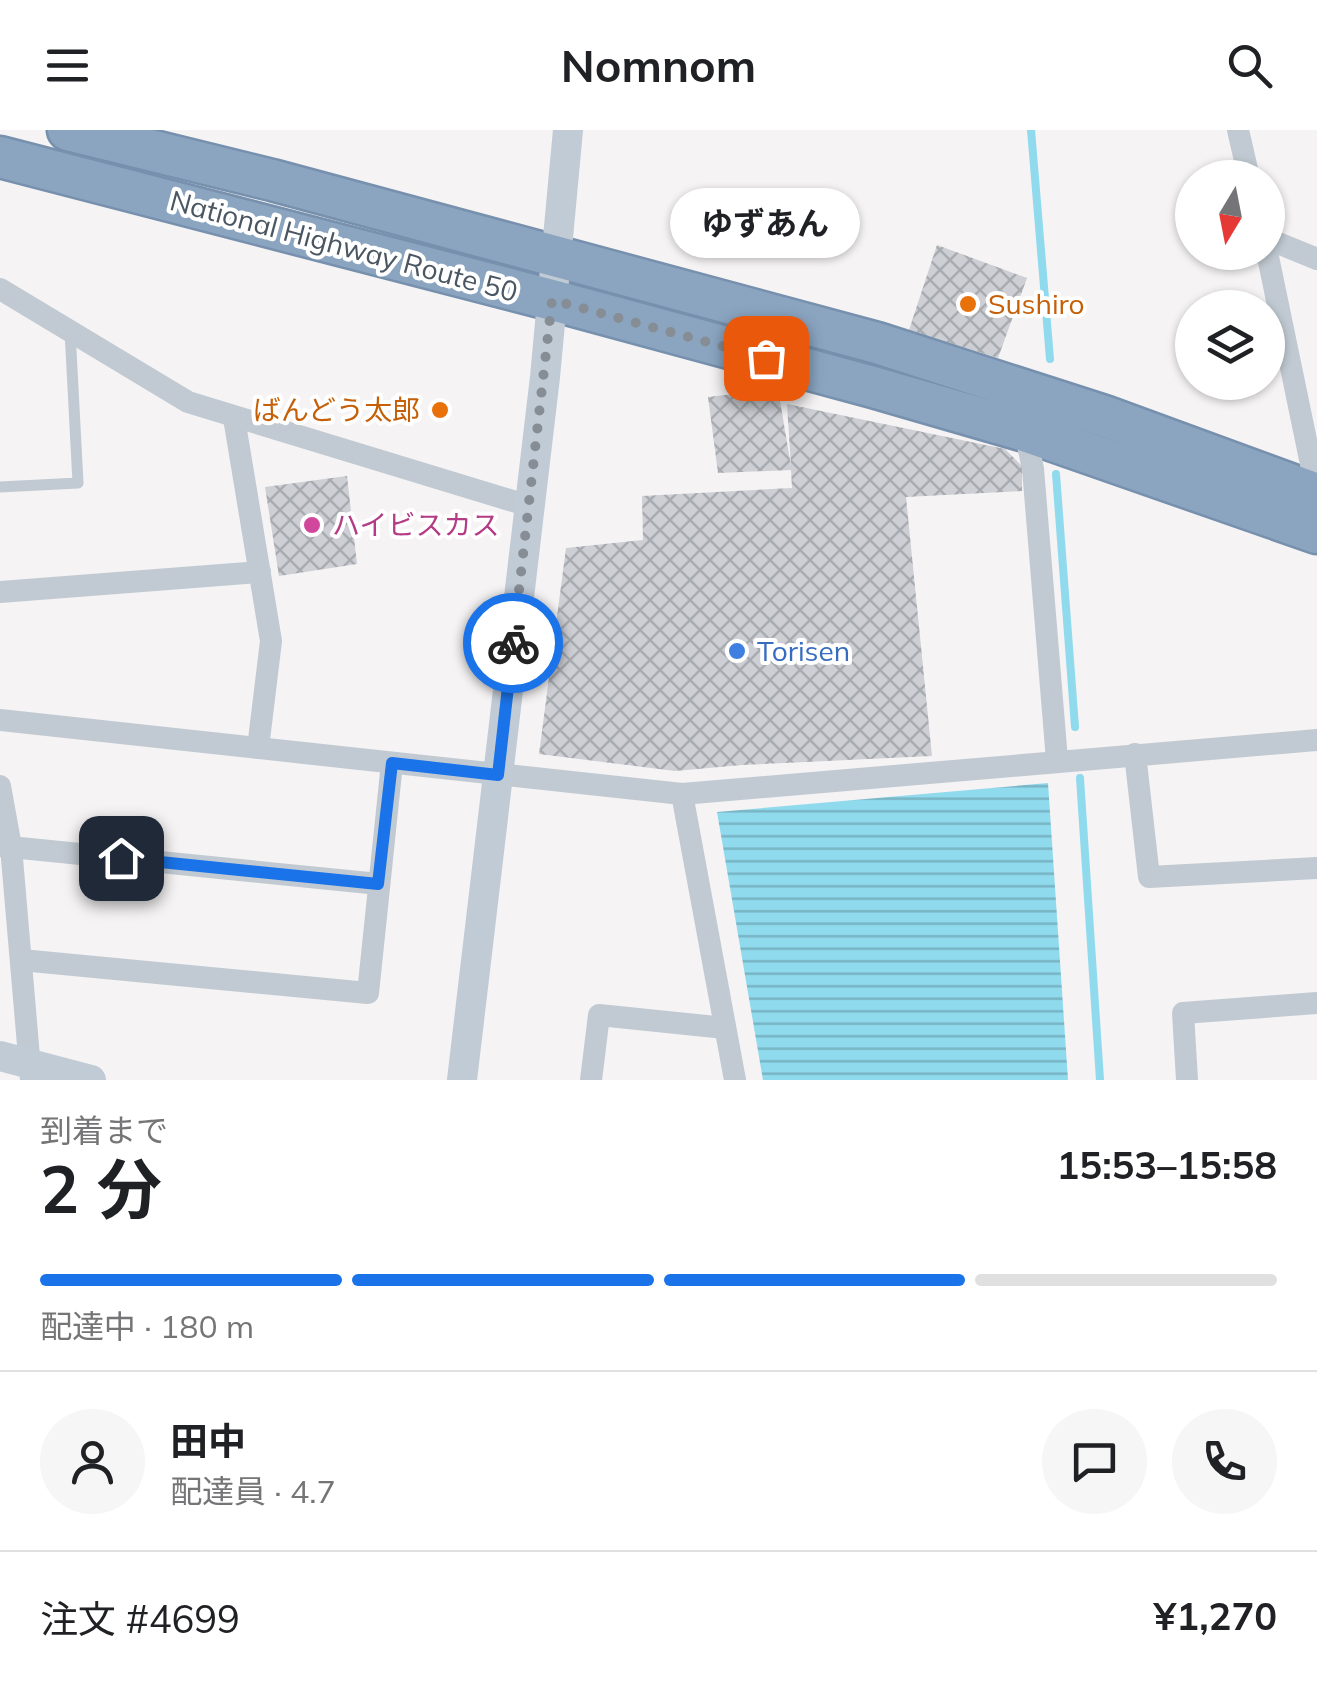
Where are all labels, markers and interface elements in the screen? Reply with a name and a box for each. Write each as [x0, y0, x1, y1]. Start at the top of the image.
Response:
text: Nomnom [561, 37, 756, 93]
icon: menu [40, 38, 95, 93]
icon: search [1222, 38, 1277, 93]
north arrow [1175, 160, 1285, 270]
map controls [1175, 160, 1285, 400]
street label: National Highway Route 50 [166, 182, 522, 309]
callout: ゆずあん [671, 188, 861, 258]
text: ゆずあん [701, 203, 829, 243]
place label: Sushiro [988, 286, 1085, 321]
button: layers [1175, 290, 1285, 400]
marker: Sushiro [957, 293, 979, 315]
pin [724, 316, 809, 401]
icon: bag [739, 331, 794, 386]
place label: ばんどう太郎 [253, 392, 420, 427]
marker: ばんどう太郎 [429, 399, 451, 421]
place label: ハイビスカス [332, 507, 499, 542]
marker: ハイビスカス [301, 514, 323, 536]
courier [463, 593, 563, 693]
icon: bike [486, 616, 541, 671]
place label: Torisen [757, 633, 850, 668]
marker: Torisen [726, 640, 748, 662]
pin [79, 816, 164, 901]
icon: home [94, 831, 149, 886]
text: 到着まで [40, 1110, 168, 1150]
text: 15:53–15:58 [1057, 1141, 1277, 1189]
text: 2 分 [40, 1148, 162, 1229]
text: 配達中 · 180 m [40, 1306, 254, 1346]
button: person [40, 1409, 145, 1514]
button: chat [1042, 1409, 1147, 1514]
button: phone [1172, 1409, 1277, 1514]
text: 田中 [170, 1417, 246, 1465]
text: 配達員 · 4.7 [170, 1471, 336, 1511]
text: ¥1,270 [1154, 1592, 1277, 1640]
text: 注文 #4699 [40, 1595, 240, 1643]

